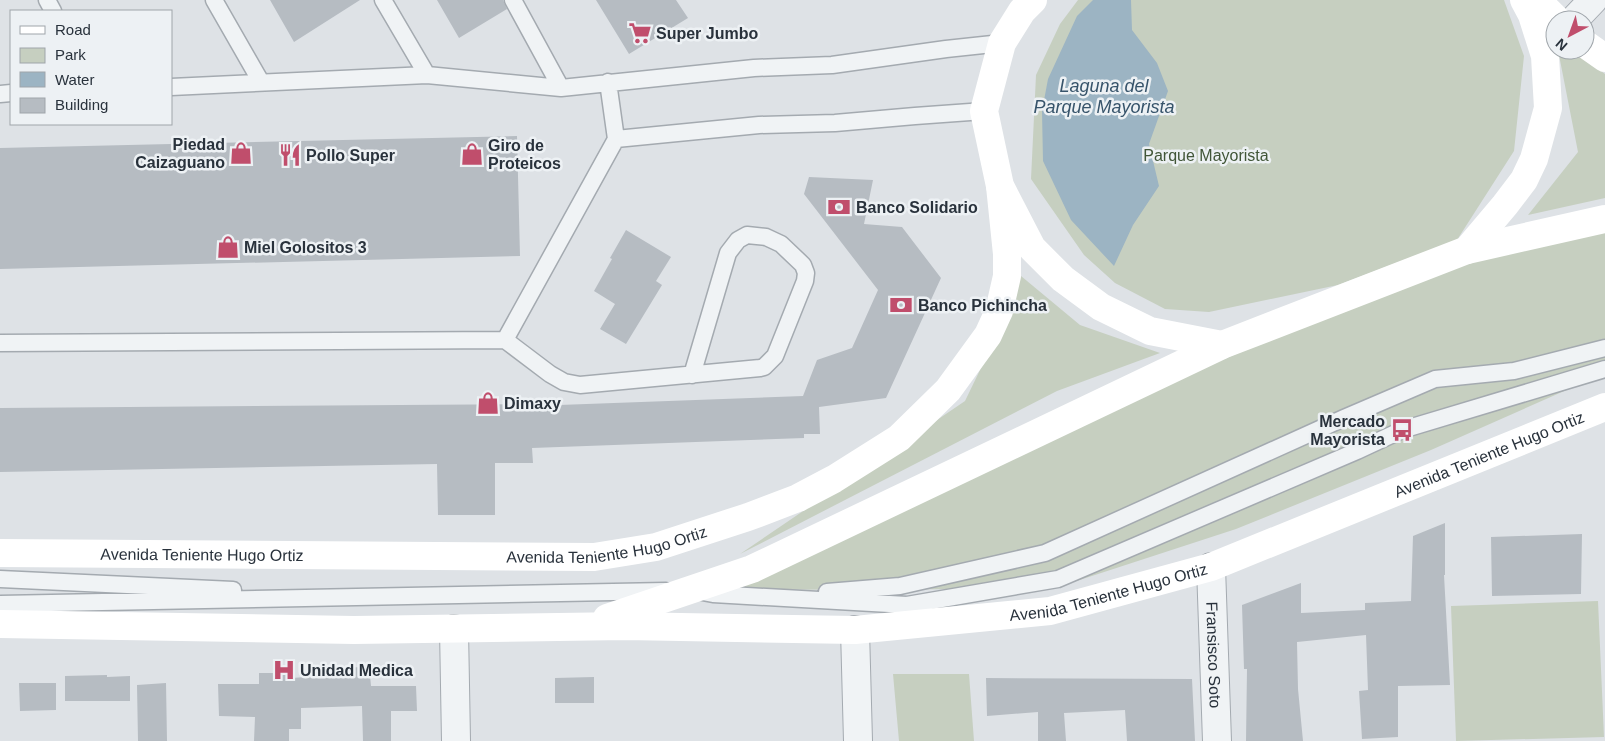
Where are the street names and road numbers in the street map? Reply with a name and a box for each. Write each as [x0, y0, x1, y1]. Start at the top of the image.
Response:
street label: Avenida Teniente Hugo Ortiz [1392, 408, 1587, 501]
street label: Avenida Teniente Hugo Ortiz [506, 523, 709, 566]
street label: Avenida Teniente Hugo Ortiz [100, 546, 304, 564]
street label: Avenida Teniente Hugo Ortiz [1009, 560, 1209, 624]
street label: Fransisco Soto [1203, 601, 1224, 709]

